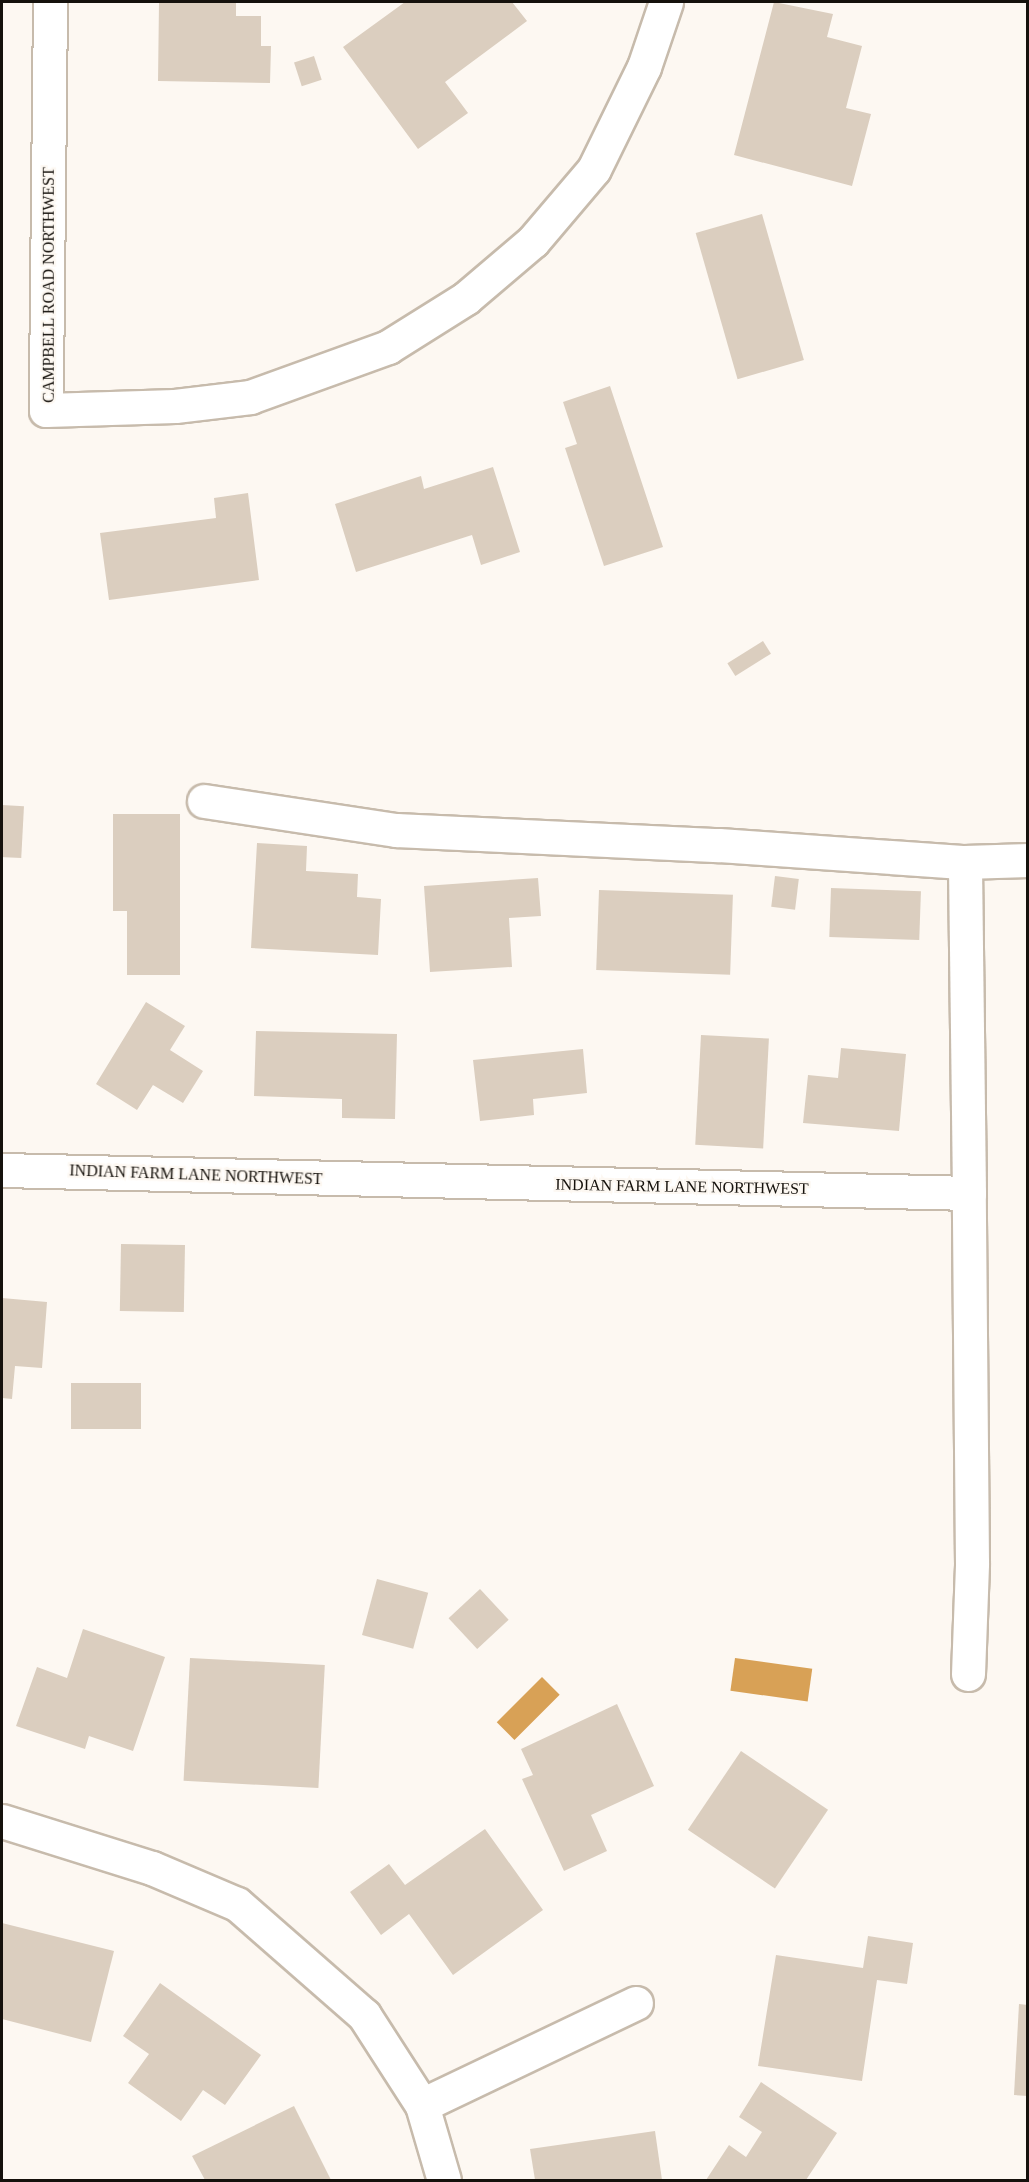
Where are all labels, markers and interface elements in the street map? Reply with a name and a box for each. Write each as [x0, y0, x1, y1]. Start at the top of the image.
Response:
street label: CAMPBELL ROAD NORTHWEST [39, 167, 59, 403]
street label: INDIAN FARM LANE NORTHWEST [69, 1161, 323, 1189]
street label: INDIAN FARM LANE NORTHWEST [555, 1175, 809, 1199]

